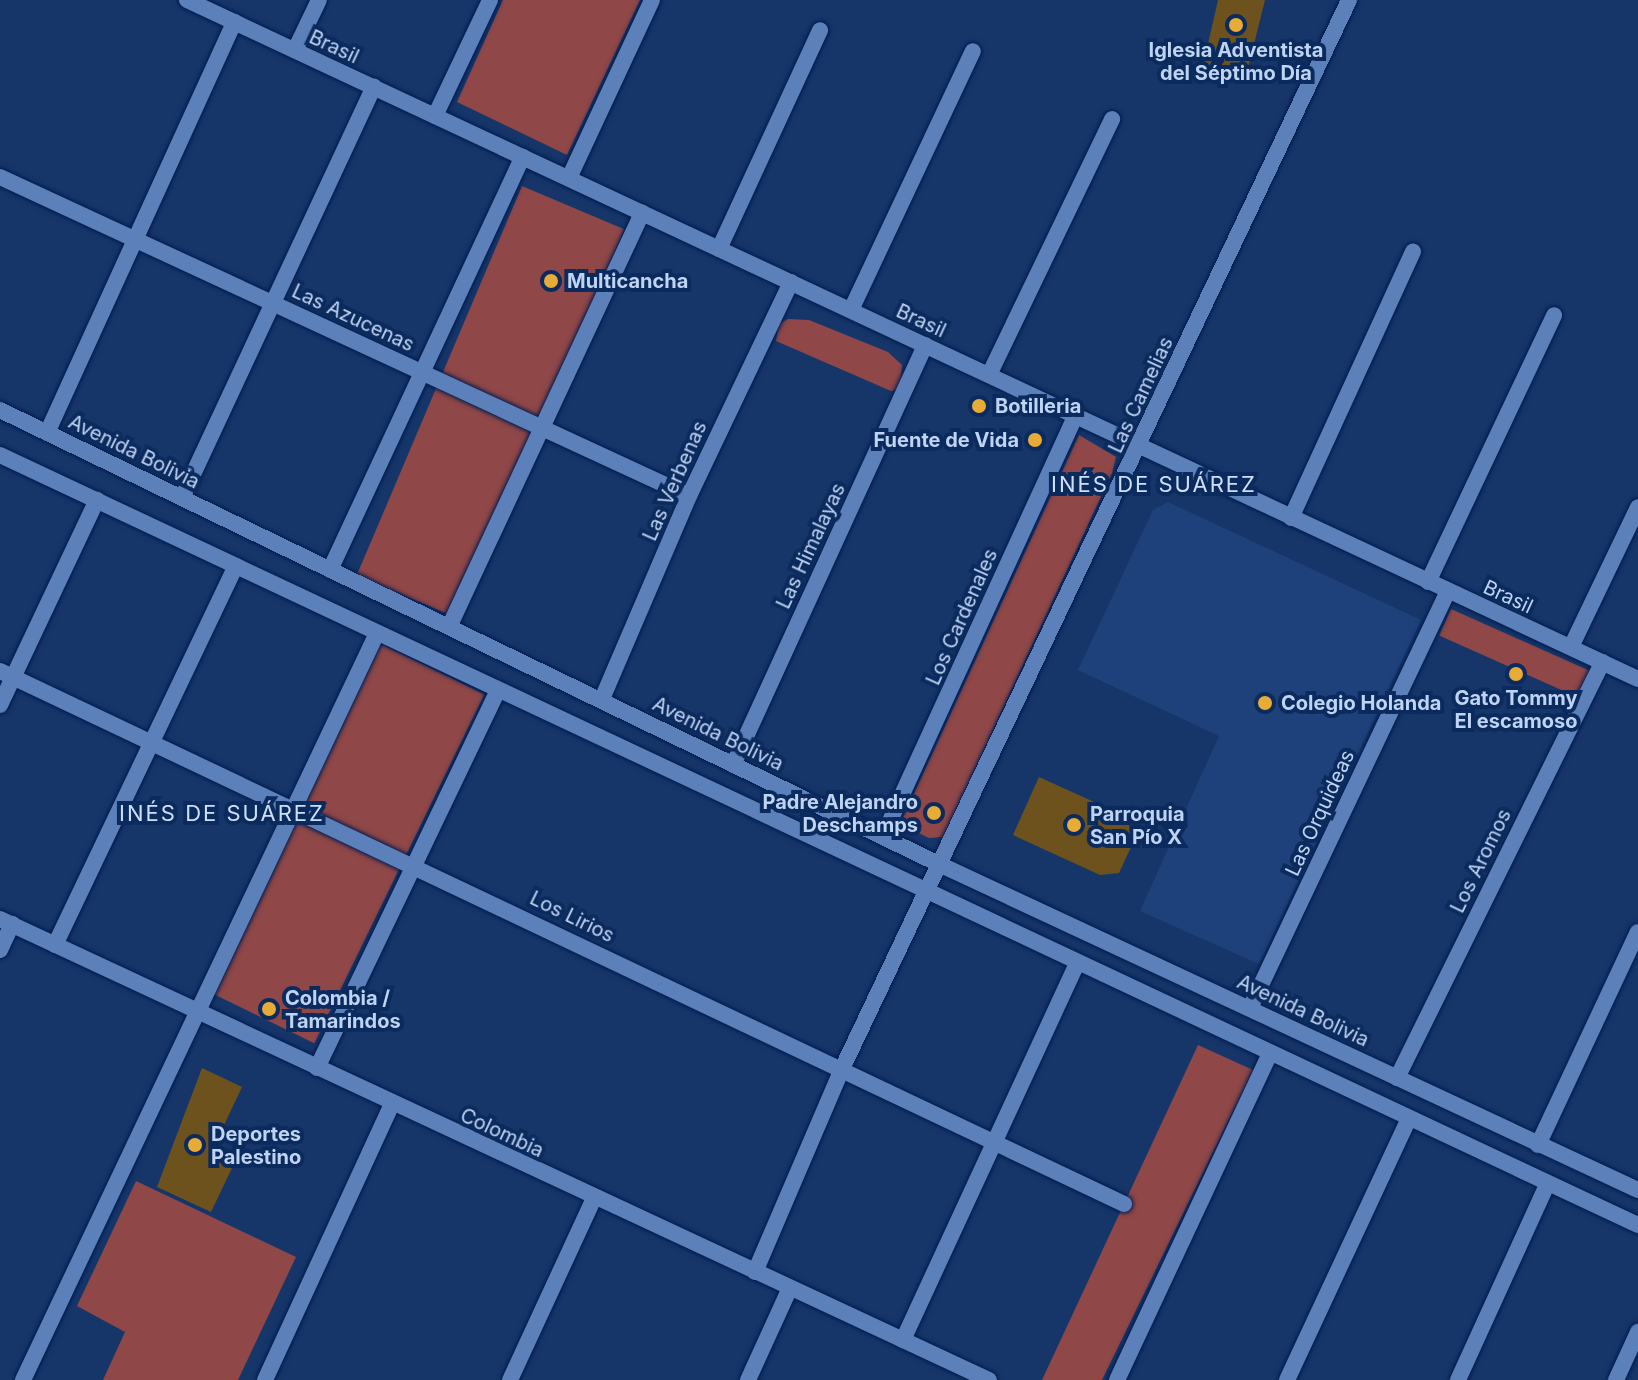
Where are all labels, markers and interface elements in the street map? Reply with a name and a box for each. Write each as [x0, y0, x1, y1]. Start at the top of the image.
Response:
marker: Iglesia Adventista del Séptimo Día [1227, 16, 1245, 34]
street label: Brasil [305, 25, 363, 69]
place label: Iglesia Adventista del Séptimo Día [1149, 38, 1323, 85]
place label: Multicancha [567, 269, 688, 293]
marker: Multicancha [542, 272, 560, 290]
street label: Las Azucenas [288, 279, 418, 357]
street label: Brasil [892, 299, 950, 343]
street label: Las Camelias [1104, 333, 1178, 457]
place label: Botilleria [995, 394, 1081, 418]
marker: Botilleria [970, 397, 988, 415]
street label: Avenida Bolivia [65, 410, 203, 494]
street label: Las Verbenas [638, 417, 712, 545]
place label: Fuente de Vida [874, 428, 1019, 452]
marker: Fuente de Vida [1026, 431, 1044, 449]
district label: INÉS DE SUÁREZ [1051, 472, 1257, 498]
street label: Las Himalayas [771, 479, 851, 613]
street label: Los Cardenales [921, 545, 1003, 689]
street label: Brasil [1479, 575, 1537, 619]
marker: Gato Tommy El escamoso [1507, 665, 1525, 683]
place label: Gato Tommy El escamoso [1454, 686, 1578, 733]
place label: Colegio Holanda [1281, 691, 1441, 715]
street label: Avenida Bolivia [649, 692, 787, 776]
marker: Colegio Holanda [1256, 694, 1274, 712]
street label: Las Orquideas [1280, 746, 1360, 880]
place label: Padre Alejandro Deschamps [762, 790, 918, 837]
district label: INÉS DE SUÁREZ [119, 801, 325, 827]
place label: Parroquia San Pío X [1090, 802, 1185, 849]
marker: Padre Alejandro Deschamps [925, 804, 943, 822]
street label: Los Aromos [1446, 805, 1516, 917]
marker: Parroquia San Pío X [1065, 816, 1083, 834]
street label: Los Lirios [526, 886, 618, 948]
street label: Avenida Bolivia [1233, 970, 1373, 1052]
place label: Colombia / Tamarindos [285, 986, 401, 1033]
marker: Colombia / Tamarindos [260, 1000, 278, 1018]
street label: Colombia [456, 1103, 548, 1163]
place label: Deportes Palestino [211, 1122, 301, 1169]
marker: Deportes Palestino [186, 1136, 204, 1154]

